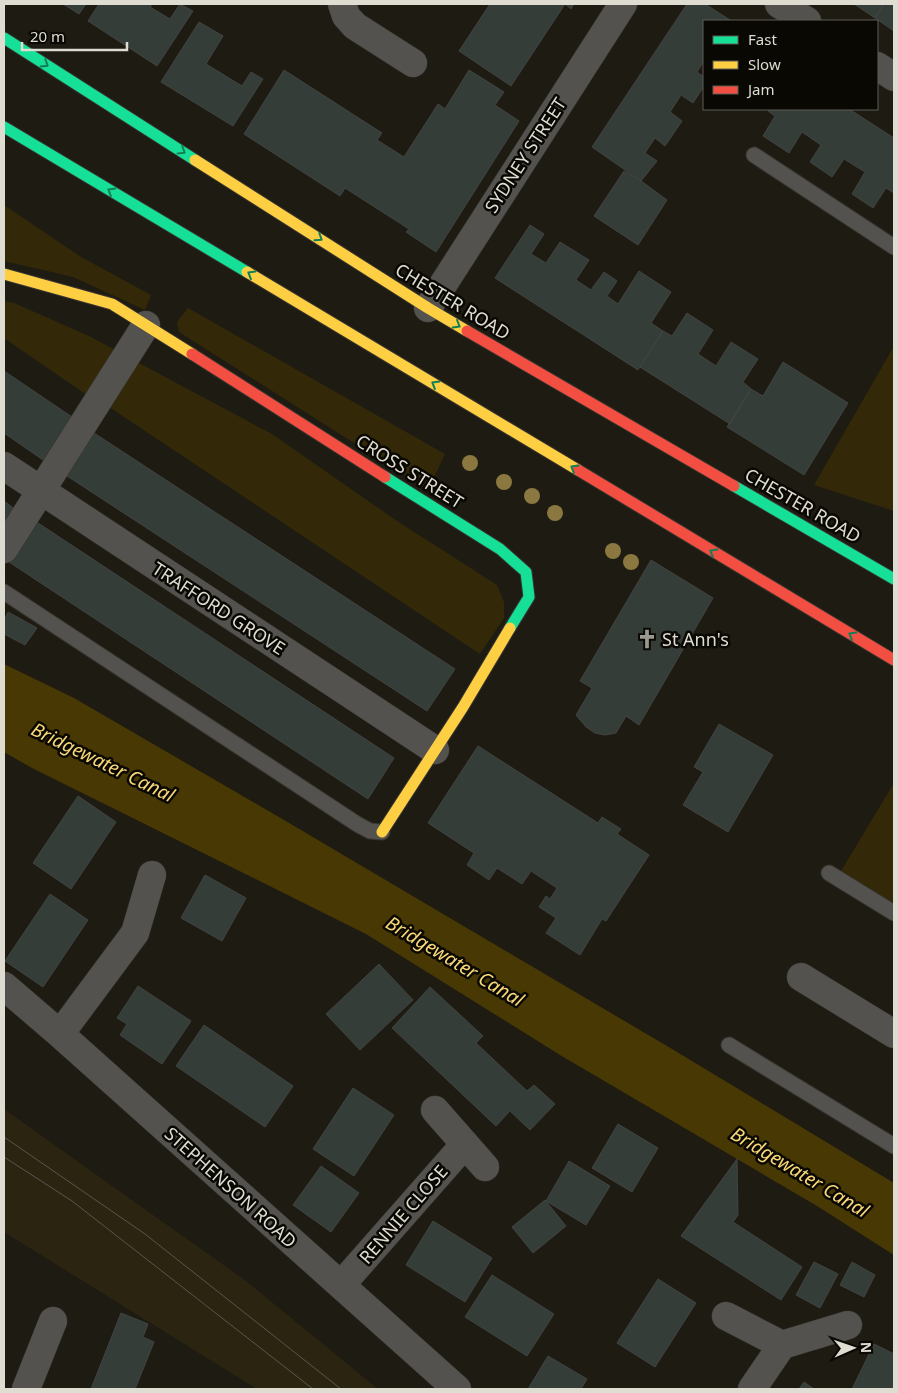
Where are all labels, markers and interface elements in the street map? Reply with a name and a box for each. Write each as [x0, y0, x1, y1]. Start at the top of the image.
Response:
scale bar [22, 20, 128, 52]
legend [703, 20, 878, 110]
text: 20 m [30, 26, 65, 46]
text: Fast [748, 29, 777, 49]
text: Slow [748, 54, 781, 74]
one-way arrow [39, 58, 49, 67]
text: Jam [746, 79, 775, 99]
street label: SYDNEY STREET [479, 93, 571, 217]
one-way arrow [177, 145, 186, 155]
one-way arrow [107, 187, 116, 197]
one-way arrow [314, 232, 323, 242]
street label: CHESTER ROAD [391, 257, 515, 345]
one-way arrow [247, 270, 256, 280]
one-way arrow [452, 318, 461, 328]
one-way arrow [431, 381, 440, 391]
street label: CROSS STREET [352, 428, 468, 514]
street label: CHESTER ROAD [741, 462, 865, 548]
one-way arrow [570, 464, 579, 474]
one-way arrow [710, 548, 719, 558]
street label: TRAFFORD GROVE [148, 556, 290, 660]
place label: St Ann's [662, 627, 729, 651]
church icon: St Ann's [636, 628, 658, 650]
one-way arrow [849, 632, 858, 642]
water label: Bridgewater Canal [27, 716, 180, 808]
water label: Bridgewater Canal [381, 910, 530, 1013]
street label: STEPHENSON ROAD [160, 1121, 302, 1253]
water label: Bridgewater Canal [726, 1121, 875, 1224]
street label: RENNIE CLOSE [353, 1159, 453, 1269]
north arrow [828, 1323, 878, 1373]
text: N [857, 1342, 876, 1354]

